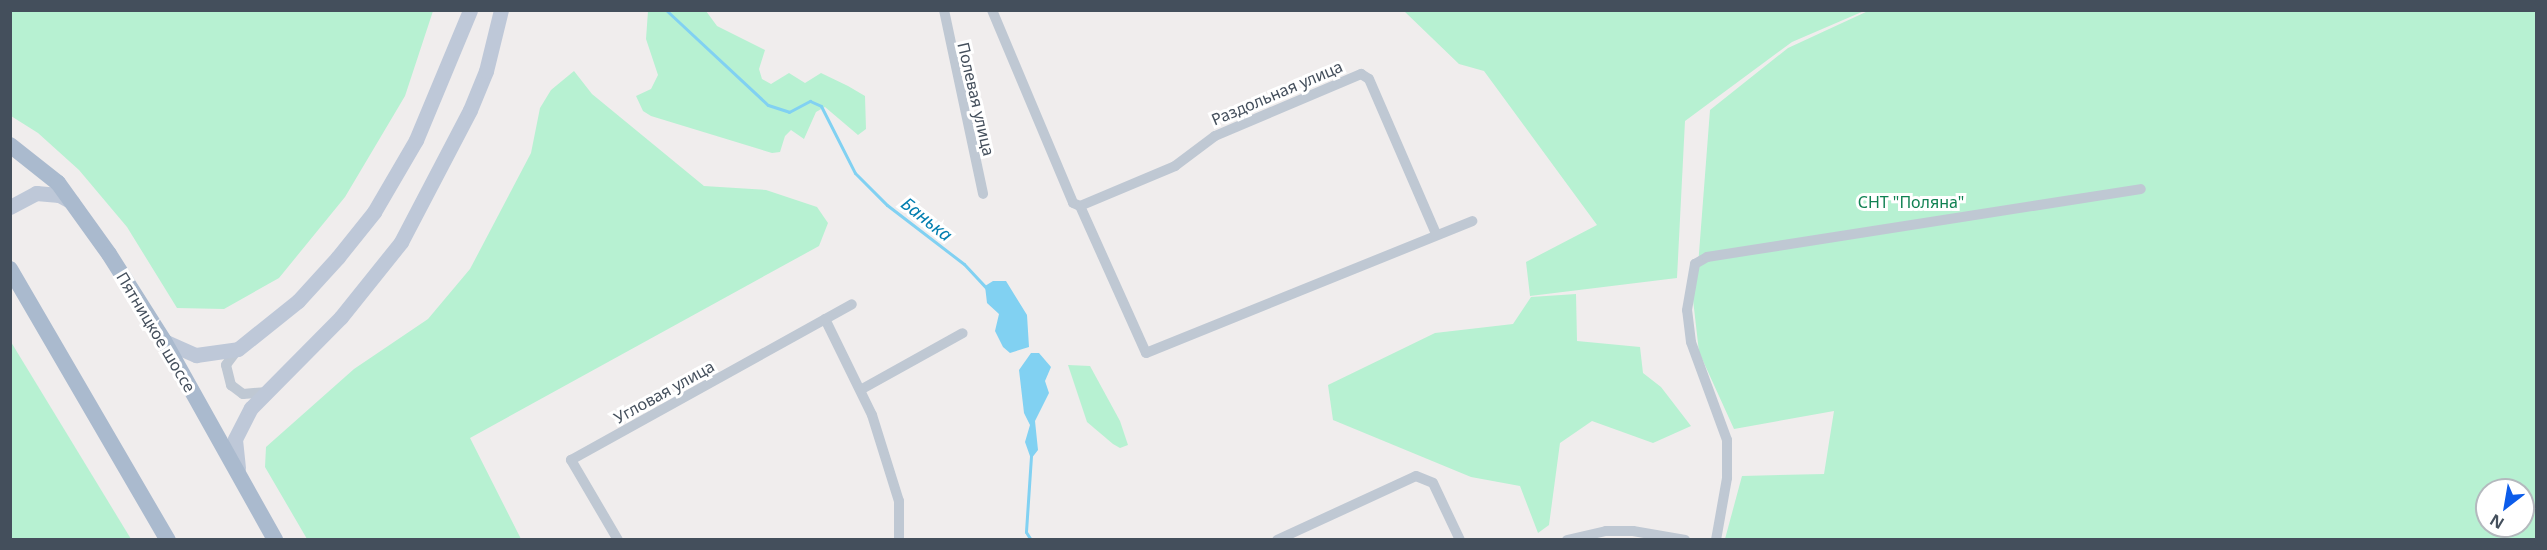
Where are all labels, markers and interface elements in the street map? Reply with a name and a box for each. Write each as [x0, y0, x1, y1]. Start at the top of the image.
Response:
street label: Полевая улица [954, 40, 998, 158]
street label: Раздольная улица [1208, 57, 1346, 129]
water label: Банька [897, 192, 957, 246]
park label: СНТ "Поляна" [1858, 192, 1964, 212]
street label: Пятницкое шоссе [113, 268, 199, 396]
street label: Угловая улица [610, 357, 718, 427]
north arrow [2475, 478, 2535, 538]
text: N [2486, 509, 2508, 534]

